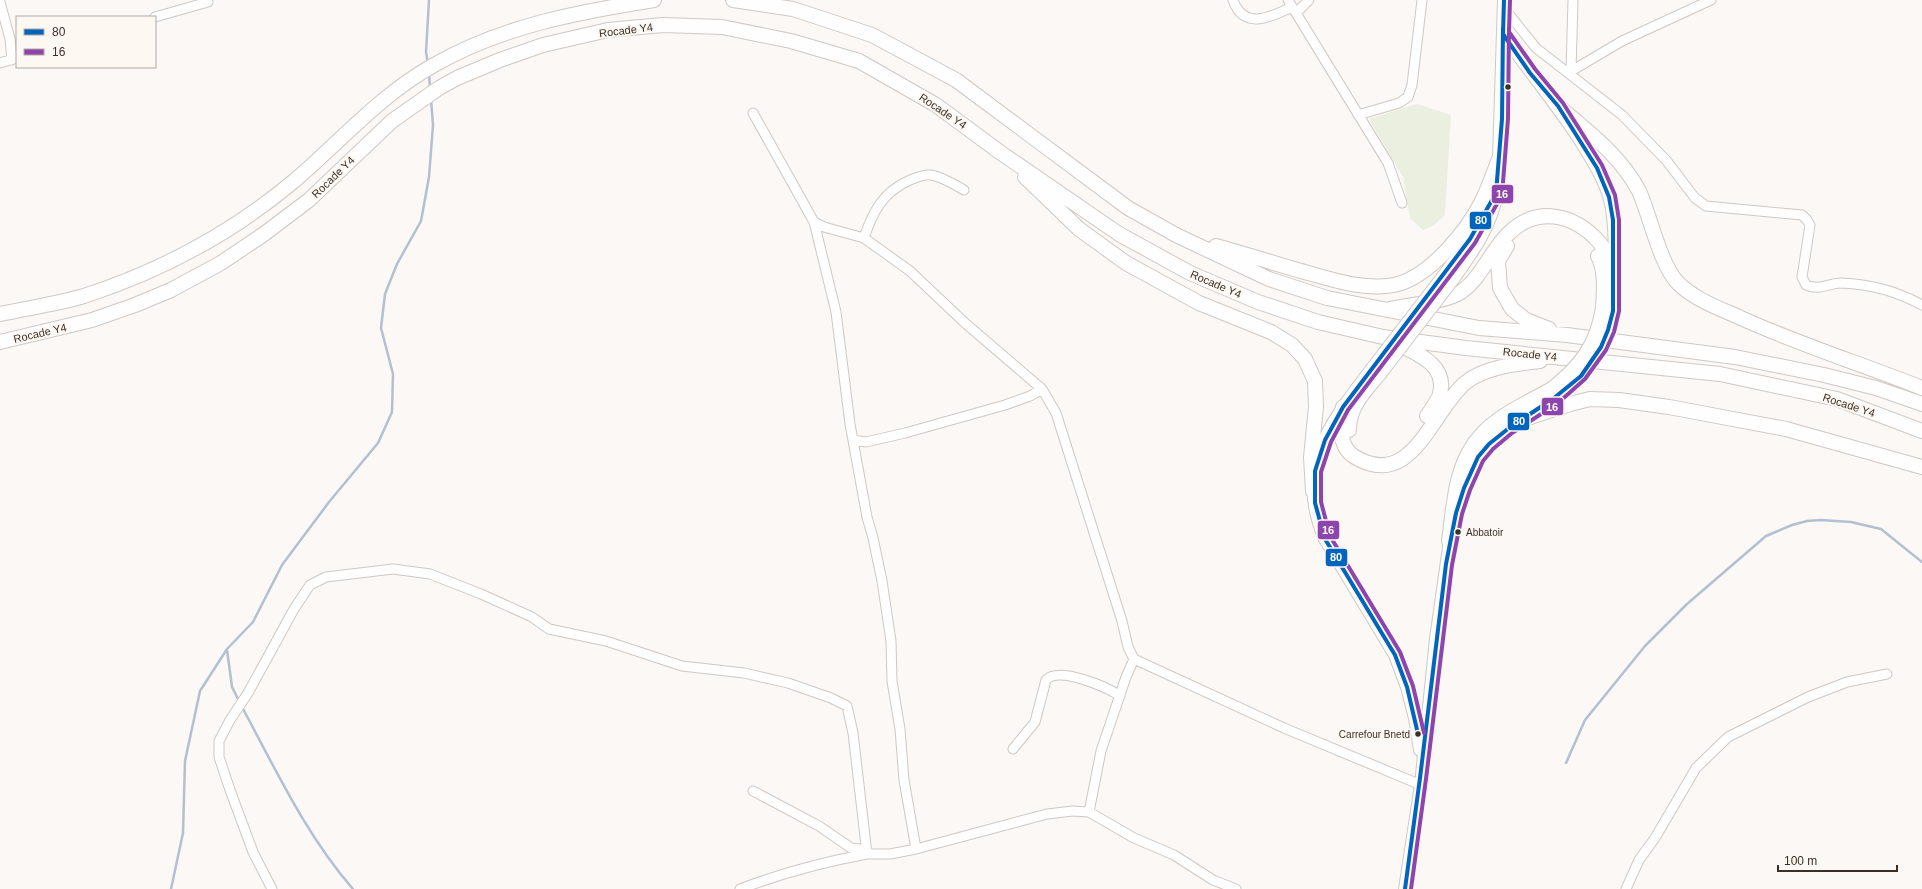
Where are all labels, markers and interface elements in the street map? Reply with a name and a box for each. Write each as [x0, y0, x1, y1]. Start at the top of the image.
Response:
legend [16, 16, 156, 68]
street label: Rocade Y4 [598, 21, 654, 39]
text: 80 [52, 25, 66, 39]
text: 16 [52, 45, 66, 59]
unlabelled marker [1503, 82, 1513, 92]
street label: Rocade Y4 [917, 91, 969, 131]
street label: Rocade Y4 [309, 154, 357, 200]
line badge: 16 [1491, 184, 1514, 204]
text: 16 [1496, 188, 1508, 200]
line badge: 80 [1469, 211, 1492, 230]
text: 80 [1475, 214, 1487, 226]
street label: Rocade Y4 [1189, 268, 1243, 300]
street label: Rocade Y4 [12, 321, 68, 345]
street label: Rocade Y4 [1502, 345, 1558, 363]
street label: Rocade Y4 [1821, 391, 1877, 419]
line badge: 16 [1541, 397, 1564, 416]
text: 16 [1546, 401, 1558, 413]
line badge: 80 [1507, 412, 1530, 431]
text: 80 [1513, 415, 1525, 427]
line badge: 16 [1317, 520, 1340, 540]
text: 16 [1322, 524, 1334, 536]
marker: Abbatoir [1453, 527, 1463, 537]
place label: Abbatoir [1466, 527, 1504, 538]
line badge: 80 [1325, 548, 1348, 567]
text: 80 [1330, 551, 1342, 563]
place label: Carrefour Bnetd [1339, 729, 1410, 740]
marker: Carrefour Bnetd [1413, 729, 1423, 739]
scale bar [1778, 847, 1897, 873]
text: 100 m [1784, 854, 1817, 868]

